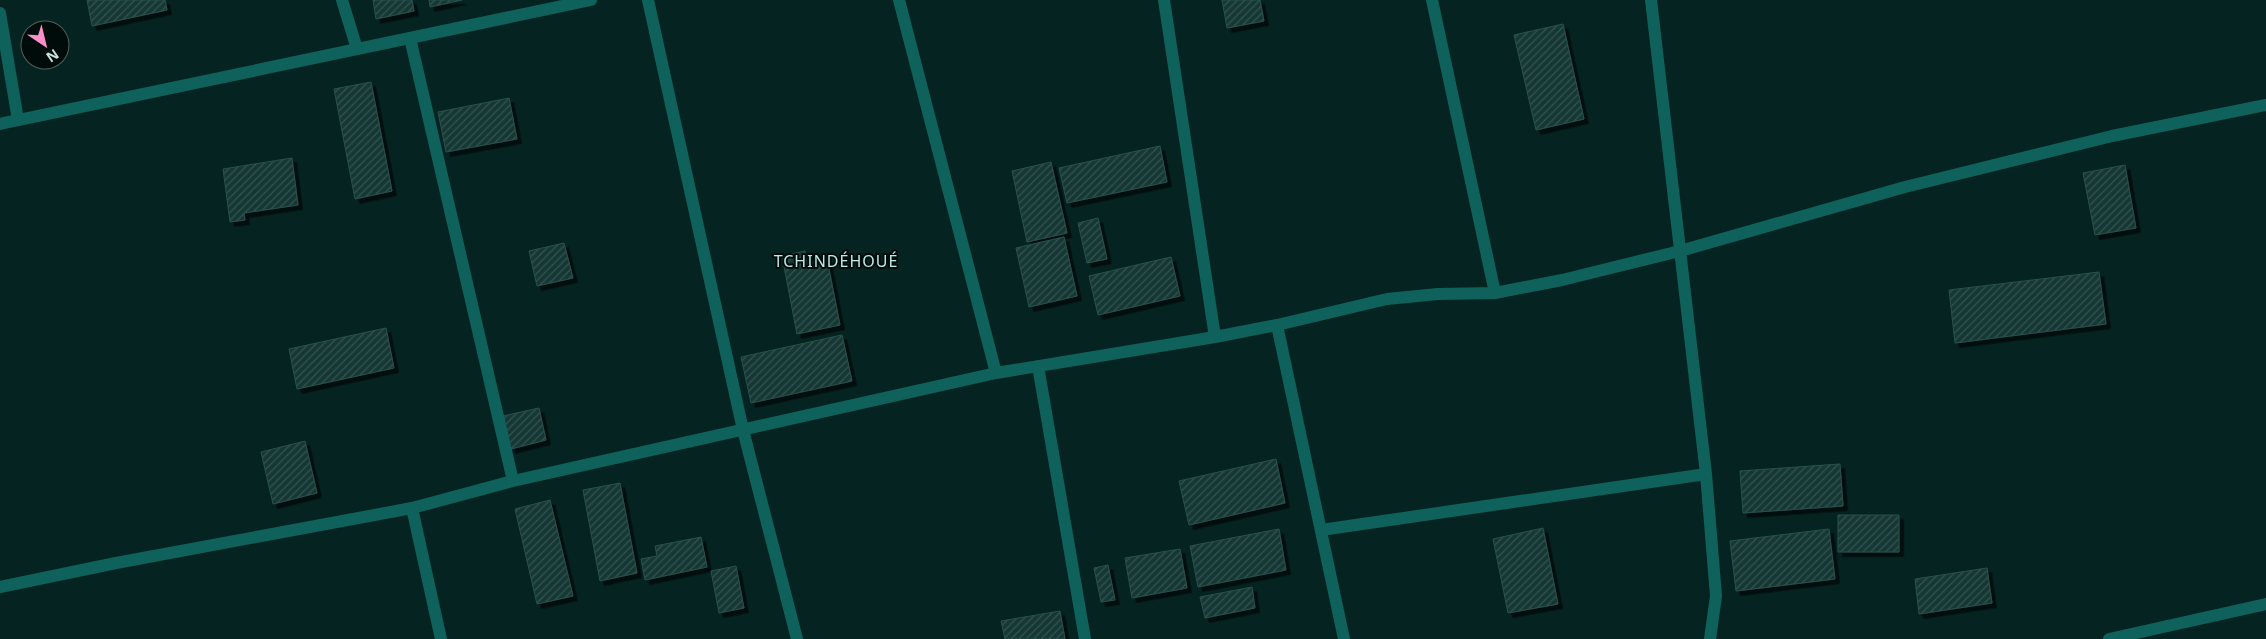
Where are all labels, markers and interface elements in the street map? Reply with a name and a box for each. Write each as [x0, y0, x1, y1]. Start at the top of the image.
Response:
north arrow [20, 20, 70, 70]
text: N [43, 45, 63, 67]
district label: TCHINDÉHOUÉ [774, 250, 898, 272]

